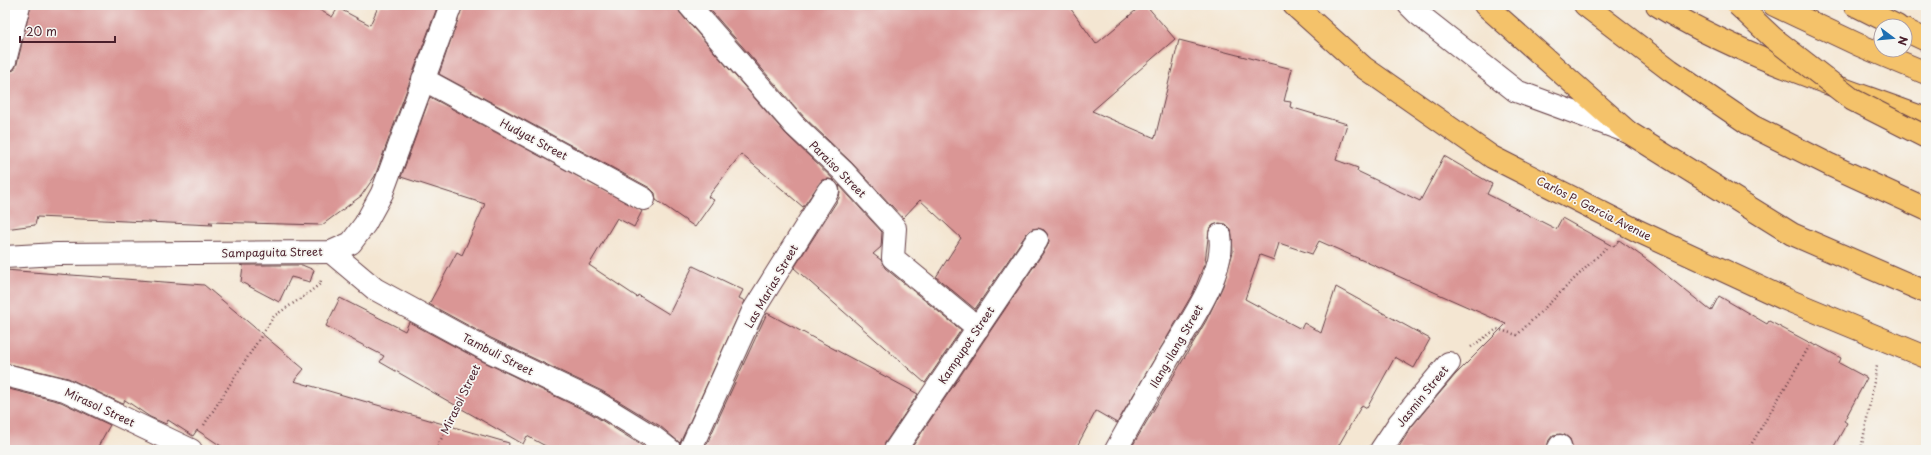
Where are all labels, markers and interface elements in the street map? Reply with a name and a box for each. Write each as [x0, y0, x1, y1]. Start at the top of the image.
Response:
scale bar [20, 18, 115, 44]
north arrow [1873, 18, 1913, 58]
text: 20 m [26, 22, 57, 40]
text: N [1894, 34, 1912, 48]
street label: Hudyat Street [497, 114, 571, 164]
street label: Paraiso Street [806, 137, 871, 202]
street label: Carlos P. Garcia Avenue [1534, 172, 1654, 244]
street label: Las Marias Street [740, 241, 802, 331]
street label: Sampaguita Street [221, 243, 323, 261]
street label: Ilang-Ilang Street [1145, 301, 1207, 391]
street label: Kampupot Street [934, 302, 999, 387]
street label: Tambuli Street [459, 329, 537, 380]
street label: Mirasol Street [436, 361, 484, 437]
street label: Jasmin Street [1392, 361, 1452, 430]
street label: Mirasol Street [62, 383, 138, 431]

